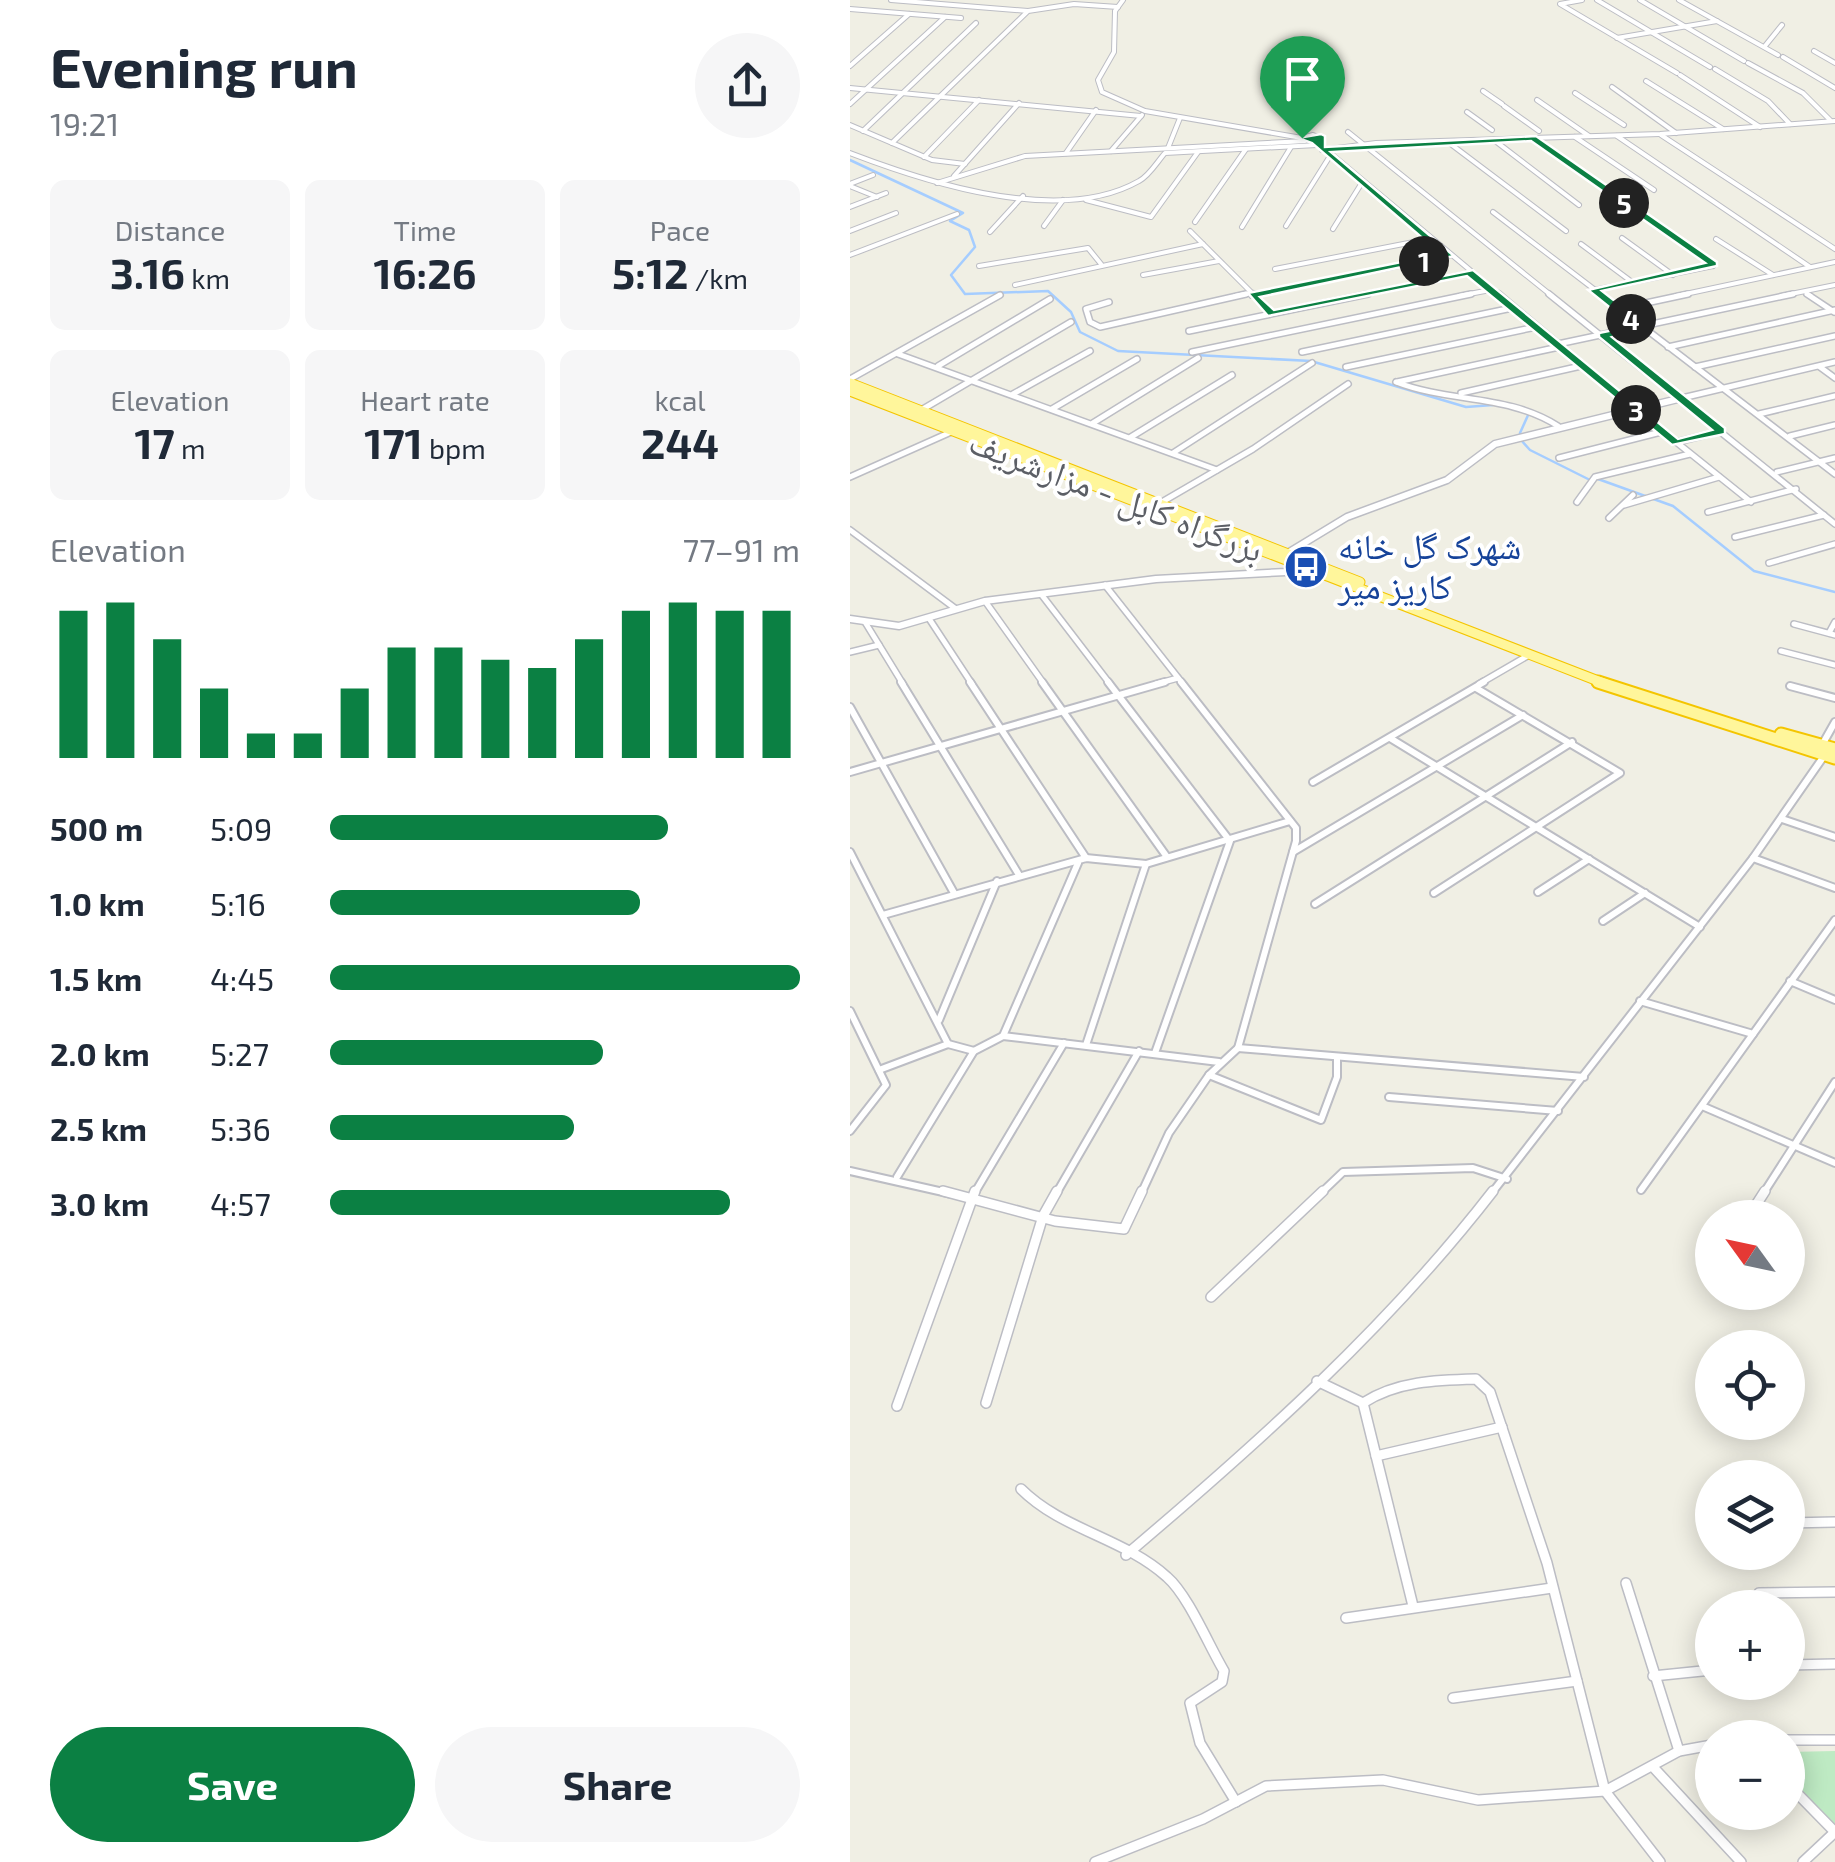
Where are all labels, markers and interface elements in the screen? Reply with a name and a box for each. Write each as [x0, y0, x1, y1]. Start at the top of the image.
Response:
text: Evening run [50, 33, 358, 99]
button: share [695, 33, 800, 138]
pin [1260, 36, 1345, 139]
icon: arrive [1275, 51, 1330, 106]
text: 19:21 [50, 104, 119, 142]
pin: 5 [1599, 178, 1649, 228]
text: 5 [1616, 186, 1632, 220]
text: Distance [115, 213, 225, 247]
text: Time [394, 213, 456, 247]
text: Pace [650, 213, 710, 247]
pin: 1 [1399, 236, 1449, 286]
text: 1 [1418, 244, 1430, 278]
text: 3.16 [110, 247, 185, 297]
text: 16:26 [374, 247, 476, 297]
text: 5:12 [612, 247, 689, 297]
text: km [185, 261, 230, 295]
text: /km [689, 261, 748, 295]
pin: 4 [1606, 294, 1656, 344]
text: 4 [1622, 302, 1640, 336]
text: Elevation [111, 383, 229, 417]
text: Heart rate [360, 383, 490, 417]
text: kcal [654, 383, 706, 417]
pin: 3 [1611, 385, 1661, 435]
text: 3 [1628, 393, 1644, 427]
text: 17 [134, 417, 175, 467]
text: 171 [364, 417, 423, 467]
text: 244 [641, 417, 719, 467]
street label: بزرگراه کابل - مزارشریف [963, 419, 1269, 571]
text: m [175, 431, 206, 465]
text: bpm [423, 431, 486, 465]
place label: شهرک گل خانه کاریز میر [1337, 524, 1521, 607]
text: Elevation [50, 530, 186, 568]
text: 77–91 m [683, 530, 800, 568]
bus stop icon: شهرک گل خانه کاریز میر [1283, 544, 1329, 590]
text: 500 m [50, 809, 143, 847]
text: 5:09 [210, 809, 272, 847]
text: 1.0 km [50, 884, 145, 922]
text: 5:16 [210, 884, 266, 922]
text: 1.5 km [50, 959, 142, 997]
text: 4:45 [210, 959, 274, 997]
text: 2.0 km [50, 1034, 150, 1072]
text: 5:27 [210, 1034, 269, 1072]
text: 2.5 km [50, 1109, 147, 1147]
text: 5:36 [210, 1109, 271, 1147]
text: 3.0 km [50, 1184, 149, 1222]
text: 4:57 [210, 1184, 271, 1222]
north arrow [1695, 1200, 1805, 1310]
map controls [1695, 1200, 1805, 1830]
button: locate [1695, 1330, 1805, 1440]
button: layers [1695, 1460, 1805, 1570]
button: + [1695, 1590, 1805, 1700]
button: − [1695, 1720, 1805, 1830]
button: Save [50, 1727, 415, 1842]
button: Share [435, 1727, 800, 1842]

